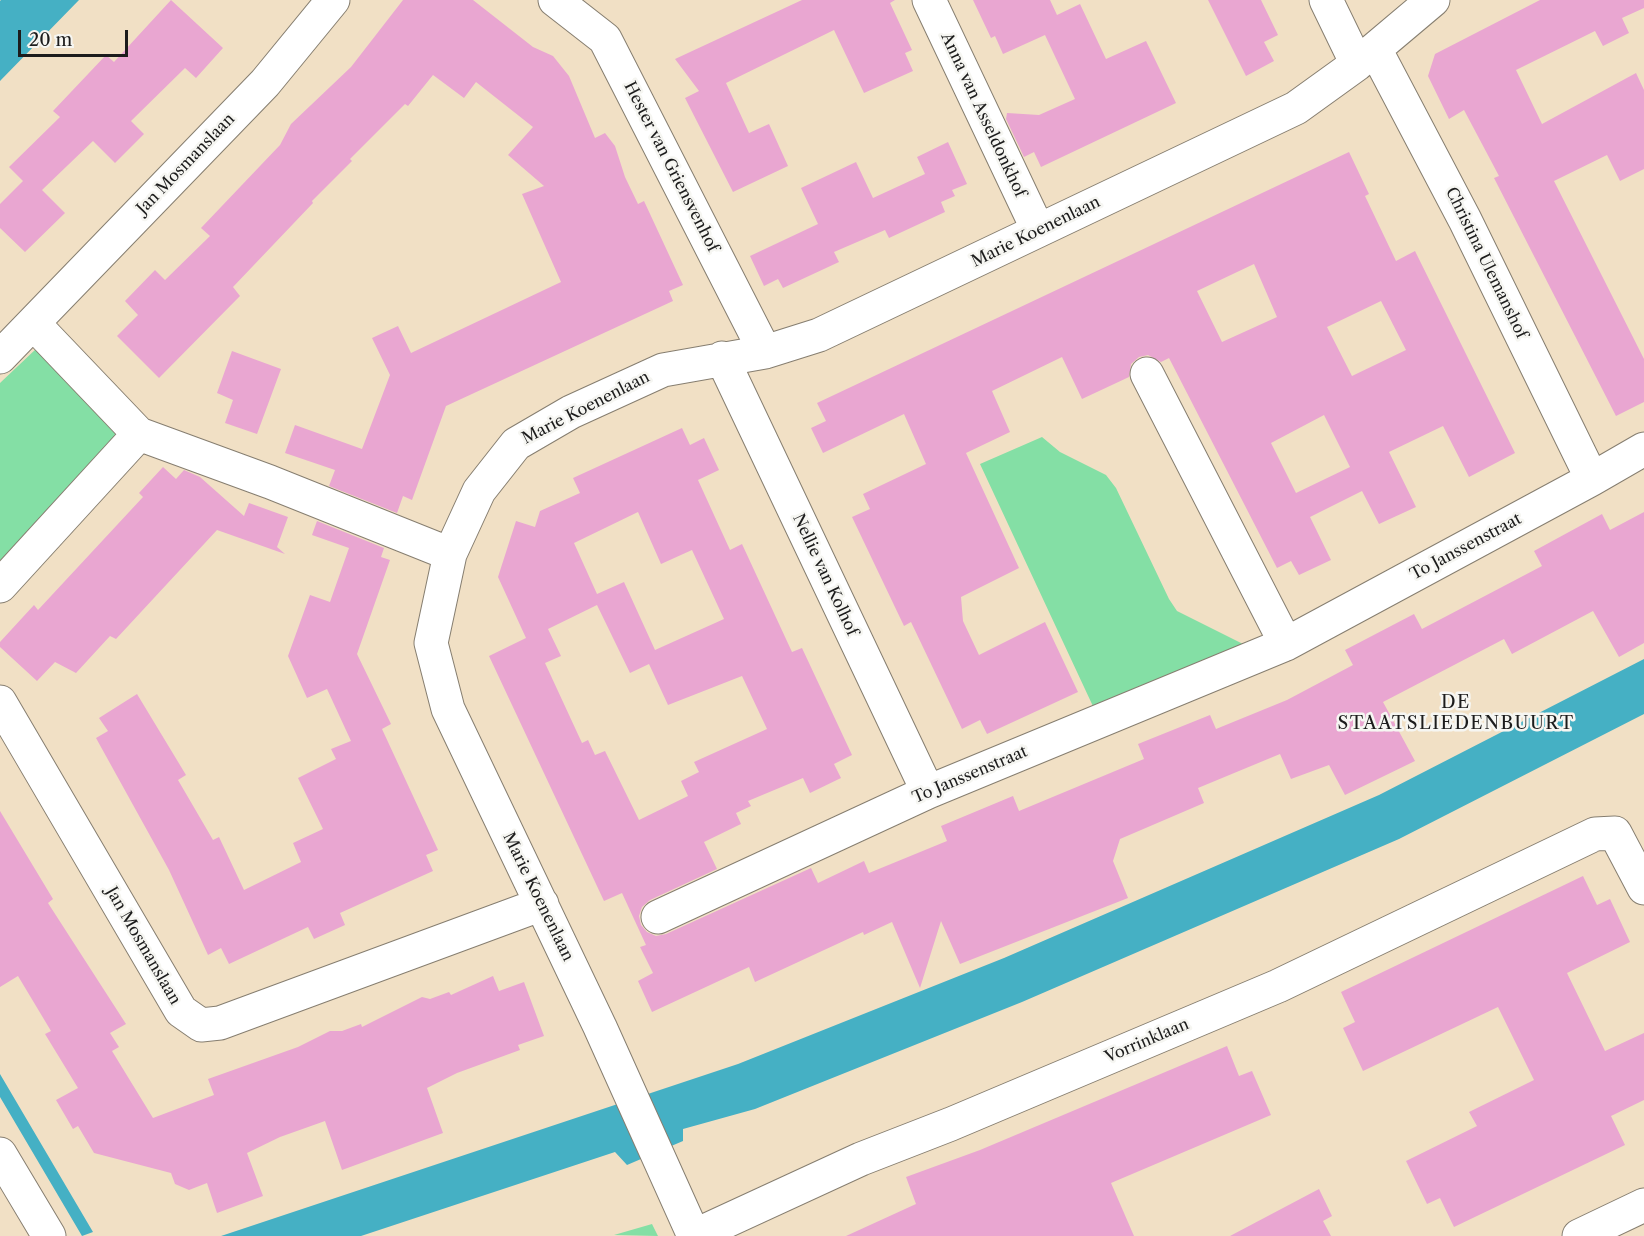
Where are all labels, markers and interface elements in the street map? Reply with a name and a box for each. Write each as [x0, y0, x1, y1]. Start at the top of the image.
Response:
scale bar [21, 18, 130, 56]
text: 20 m [29, 29, 72, 51]
street label: Anna van Asseldonkhof [936, 30, 1030, 200]
street label: Hester van Griensvenhof [620, 79, 722, 255]
street label: Jan Mosmanslaan [133, 110, 239, 218]
street label: Christina Ulemanshof [1441, 184, 1531, 342]
street label: Marie Koenenlaan [969, 193, 1103, 271]
street label: Marie Koenenlaan [519, 368, 653, 448]
street label: To Janssenstraat [1407, 510, 1525, 584]
street label: Nellie van Kolhof [788, 511, 862, 639]
district label: DE STAATSLIEDENBUURT [1337, 692, 1575, 734]
street label: To Janssenstraat [910, 742, 1030, 808]
street label: Marie Koenenlaan [499, 830, 577, 964]
street label: Jan Mosmanslaan [102, 884, 184, 1008]
street label: Vorrinklaan [1102, 1015, 1192, 1067]

